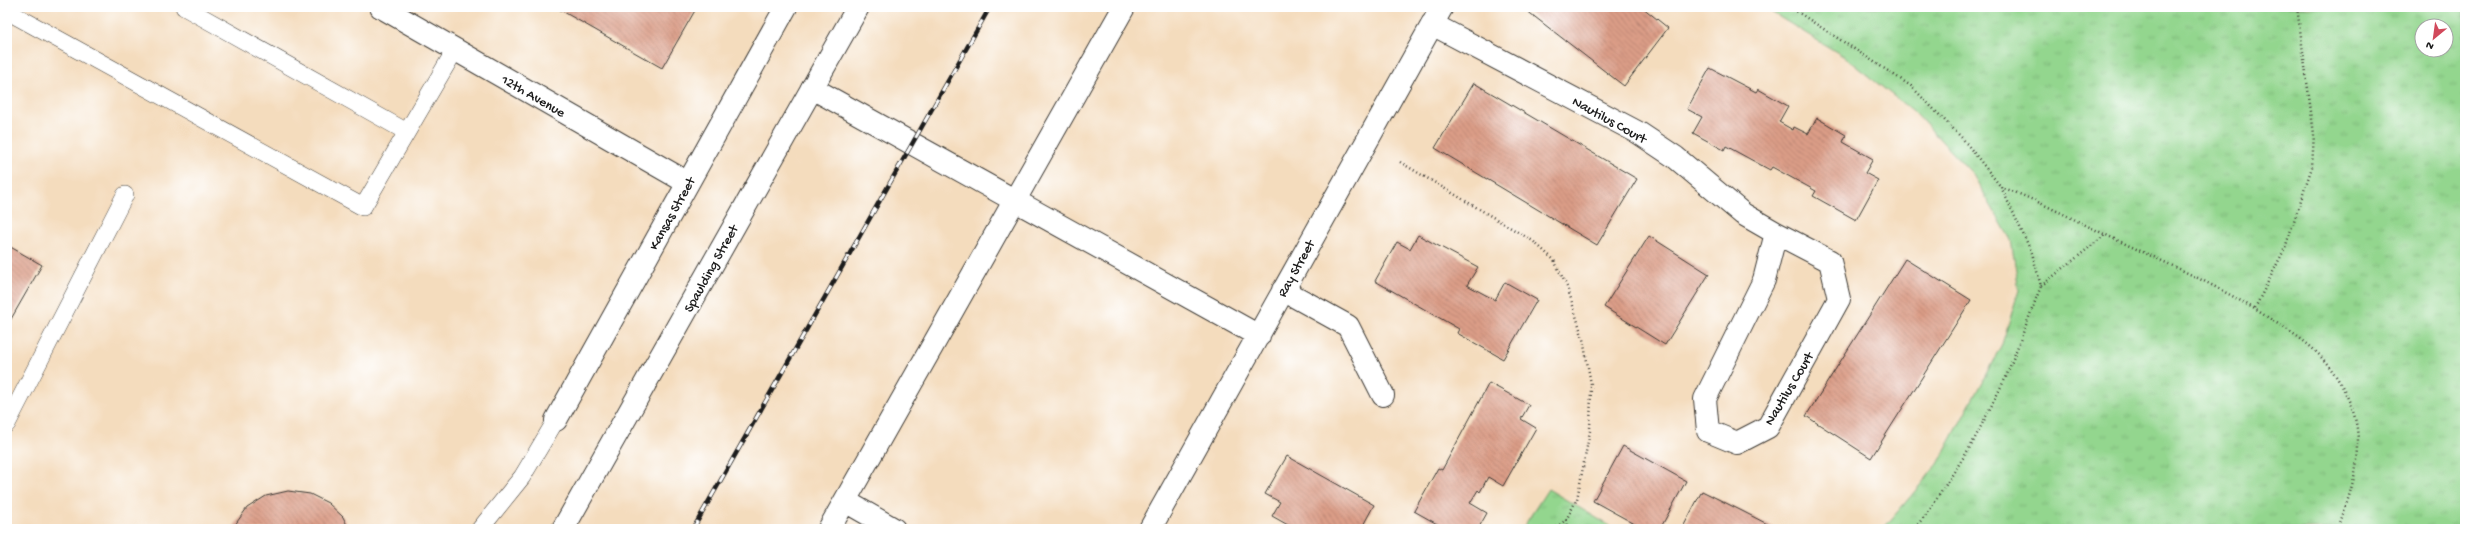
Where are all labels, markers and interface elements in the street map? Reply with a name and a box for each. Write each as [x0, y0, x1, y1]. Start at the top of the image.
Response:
north arrow [2414, 18, 2454, 58]
text: N [2424, 38, 2436, 52]
street label: 12th Avenue [497, 72, 568, 123]
street label: Nautilus Court [1569, 94, 1650, 149]
street label: Kansas Street [646, 174, 701, 254]
street label: Spaulding Street [681, 221, 744, 316]
street label: Ray Street [1275, 237, 1320, 301]
street label: Nautilus Court [1762, 348, 1819, 429]

